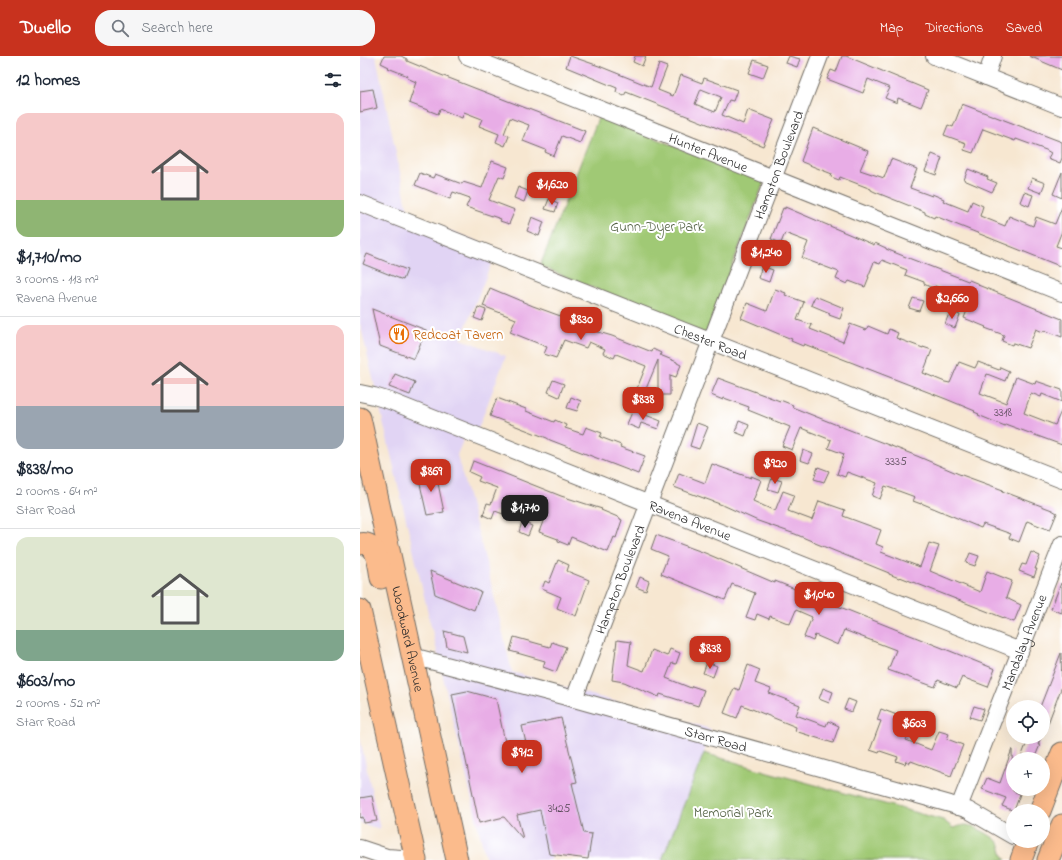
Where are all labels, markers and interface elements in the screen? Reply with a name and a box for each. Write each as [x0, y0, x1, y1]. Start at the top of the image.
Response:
search box [95, 10, 375, 46]
text: Dwello [20, 15, 71, 42]
icon: search [109, 17, 131, 39]
text: Search here [141, 17, 213, 39]
text: Map [880, 18, 903, 39]
text: Directions [925, 18, 983, 39]
text: Saved [1005, 18, 1042, 39]
text: 12 homes [16, 68, 80, 93]
icon: filters [322, 69, 344, 91]
street label: Hampton Boulevard [749, 108, 810, 223]
street label: Hunter Avenue [665, 128, 751, 179]
icon: home [144, 139, 216, 211]
pin: $1,620 [519, 172, 585, 206]
text: $1,620 [536, 175, 568, 194]
park label: Gunn-Dyer Park [610, 217, 704, 239]
pin: $1,240 [733, 240, 799, 274]
text: $1,240 [750, 243, 782, 262]
text: $1,710/mo [16, 245, 82, 270]
text: 3 rooms · 113 m² [16, 270, 99, 289]
pin: $2,660 [919, 286, 985, 320]
text: Ravena Avenue [16, 289, 97, 308]
text: $2,660 [935, 289, 969, 308]
pin: $830 [557, 307, 605, 341]
text: $830 [569, 310, 593, 329]
street label: Chester Road [670, 319, 750, 367]
restaurant icon: Redcoat Tavern [388, 323, 410, 345]
place label: Redcoat Tavern [413, 325, 503, 346]
icon: home [144, 351, 216, 423]
pin: $838 [619, 387, 667, 421]
text: $838 [632, 390, 654, 409]
house number: 3318 [994, 404, 1013, 422]
pin: $920 [751, 451, 799, 485]
house number: 3335 [885, 453, 907, 471]
text: $920 [763, 454, 787, 473]
text: $838/mo [16, 457, 73, 482]
pin: $869 [407, 459, 455, 493]
text: $869 [420, 462, 442, 481]
text: 2 rooms · 64 m² [16, 482, 98, 501]
pin: $1,710 [492, 495, 558, 529]
street label: Ravena Avenue [645, 496, 735, 548]
text: $1,710 [510, 498, 540, 517]
text: Starr Road [16, 501, 75, 520]
street label: Hampton Boulevard [591, 522, 652, 638]
icon: home [144, 563, 216, 635]
pin: $1,040 [786, 582, 852, 616]
street label: Woodward Avenue [385, 584, 429, 695]
text: $1,040 [804, 585, 834, 604]
street label: Mandalay Avenue [997, 591, 1053, 694]
pin: $838 [686, 636, 734, 670]
text: $838 [699, 639, 721, 658]
text: $603/mo [16, 669, 75, 694]
text: 2 rooms · 52 m² [16, 694, 100, 713]
map controls [1006, 700, 1050, 848]
button: locate [1006, 700, 1050, 744]
pin: $603 [890, 711, 938, 745]
text: Starr Road [16, 713, 75, 732]
text: $603 [902, 714, 926, 733]
street label: Starr Road [682, 721, 749, 759]
pin: $912 [498, 740, 546, 774]
text: $912 [511, 743, 533, 762]
button: + [1006, 752, 1050, 796]
house number: 3425 [548, 800, 570, 818]
park label: Memorial Park [694, 803, 773, 824]
button: − [1006, 804, 1050, 848]

